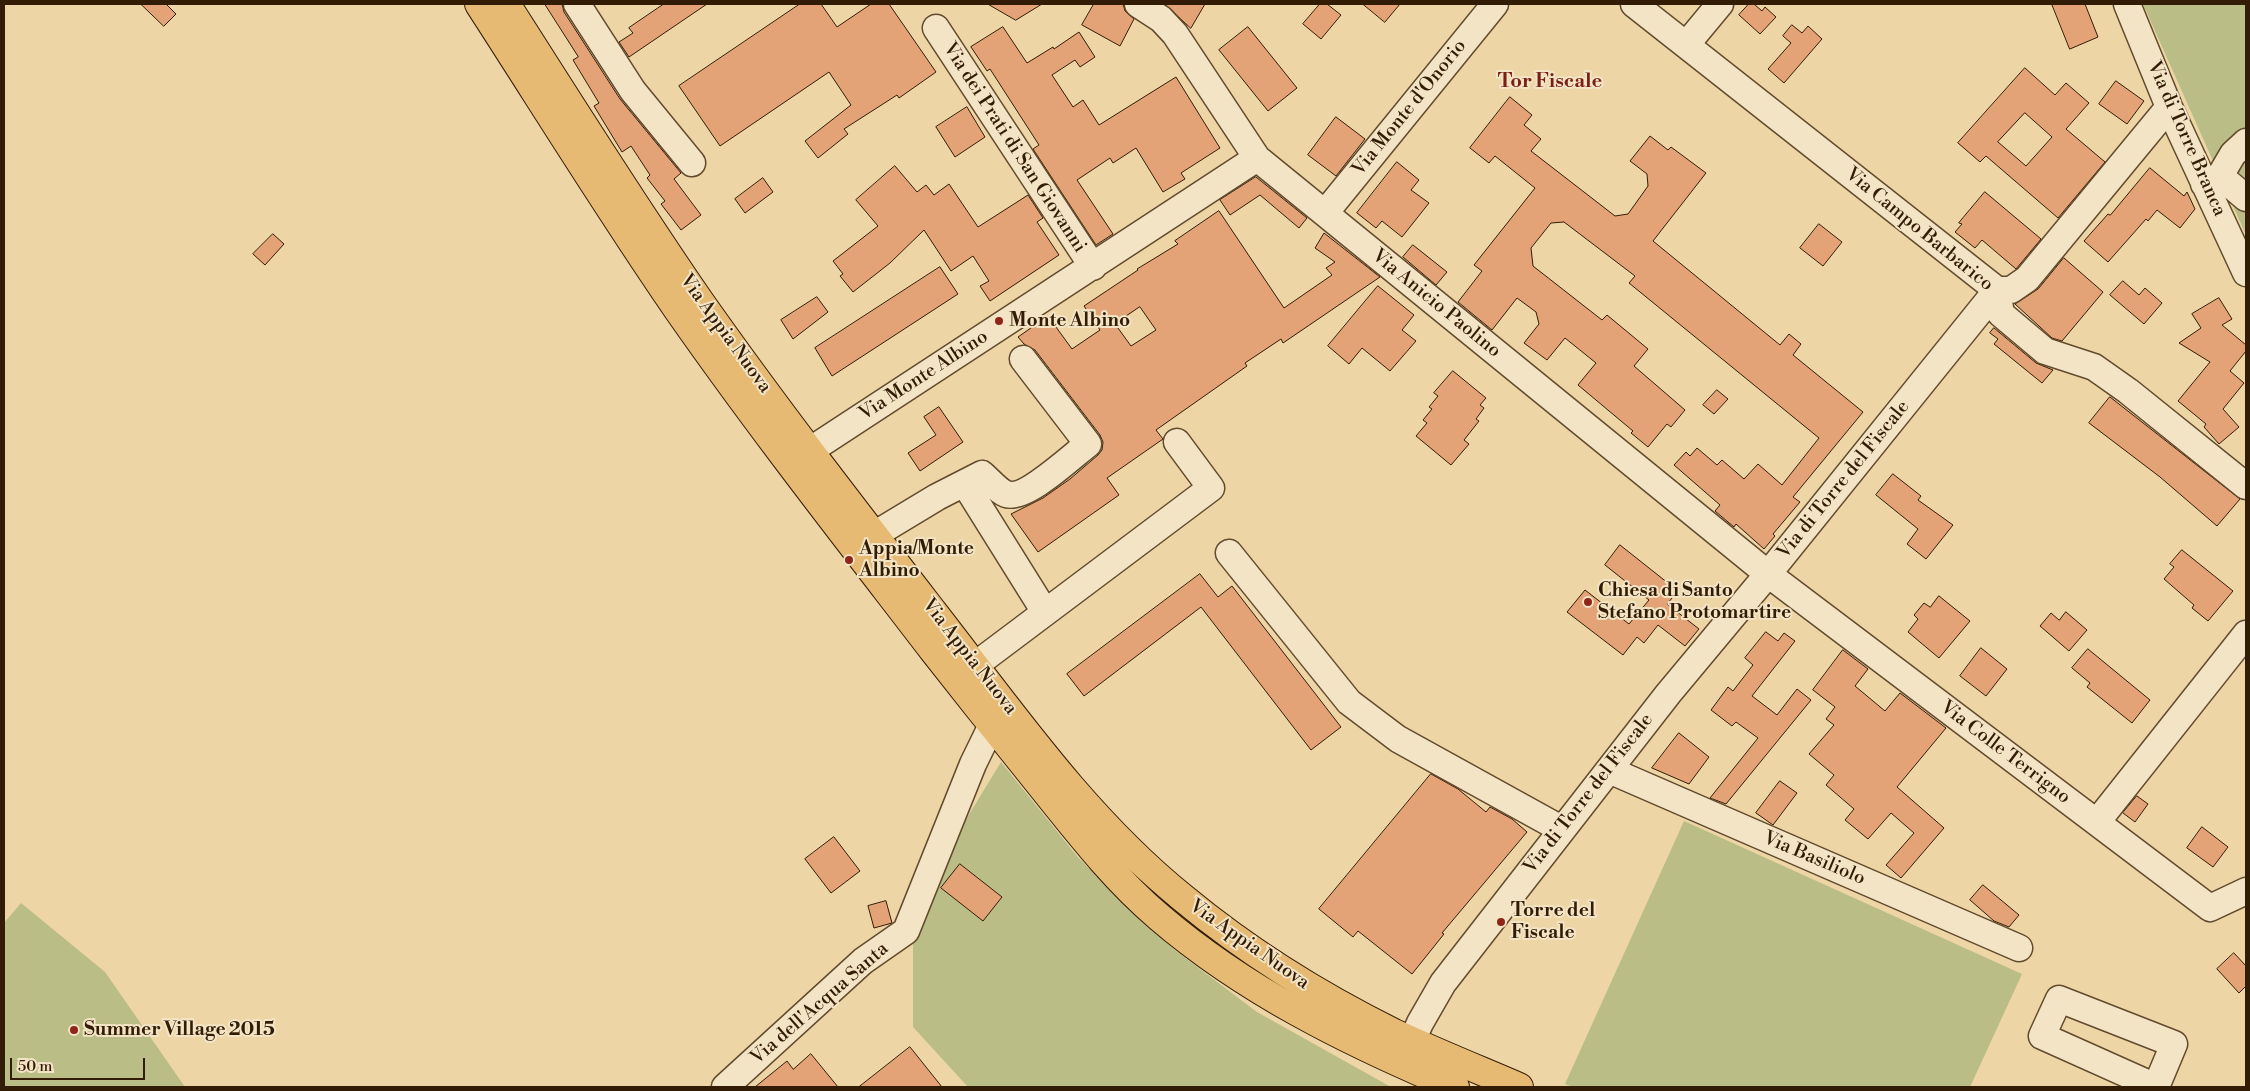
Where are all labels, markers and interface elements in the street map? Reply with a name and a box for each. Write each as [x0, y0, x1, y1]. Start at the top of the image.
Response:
street label: Via Monte d'Onorio [1348, 35, 1472, 181]
street label: Via dei Prati di San Giovanni [938, 39, 1090, 257]
street label: Via di Torre Branca [2142, 58, 2230, 220]
district label: Tor Fiscale [1498, 70, 1602, 94]
street label: Via Campo Barbarico [1840, 163, 1998, 297]
street label: Via Anicio Paolino [1367, 245, 1505, 363]
street label: Via Appia Nuova [674, 270, 776, 398]
place label: Monte Albino [1009, 310, 1130, 332]
marker: Monte Albino [993, 315, 1005, 327]
street label: Via Monte Albino [855, 326, 993, 426]
street label: Via di Torre del Fiscale [1773, 396, 1915, 564]
place label: Appia/Monte Albino [859, 538, 974, 582]
marker: Appia/Monte Albino [843, 554, 855, 566]
place label: Chiesa di Santo Stefano Protomartire [1598, 580, 1791, 624]
street label: Via Appia Nuova [917, 594, 1021, 720]
marker: Chiesa di Santo Stefano Protomartire [1582, 596, 1594, 608]
street label: Via Colle Terrigno [1935, 697, 2075, 809]
street label: Via di Torre del Fiscale [1519, 709, 1659, 879]
street label: Via Basiliolo [1759, 827, 1869, 891]
street label: Via Appia Nuova [1185, 895, 1313, 995]
place label: Torre del Fiscale [1511, 900, 1595, 944]
marker: Torre del Fiscale [1495, 916, 1507, 928]
street label: Via dell'Acqua Santa [747, 938, 893, 1070]
place label: Summer Village 2015 [84, 1019, 275, 1041]
marker: Summer Village 2015 [68, 1024, 80, 1036]
scale bar [12, 1048, 148, 1080]
text: 50 m [18, 1057, 52, 1076]

